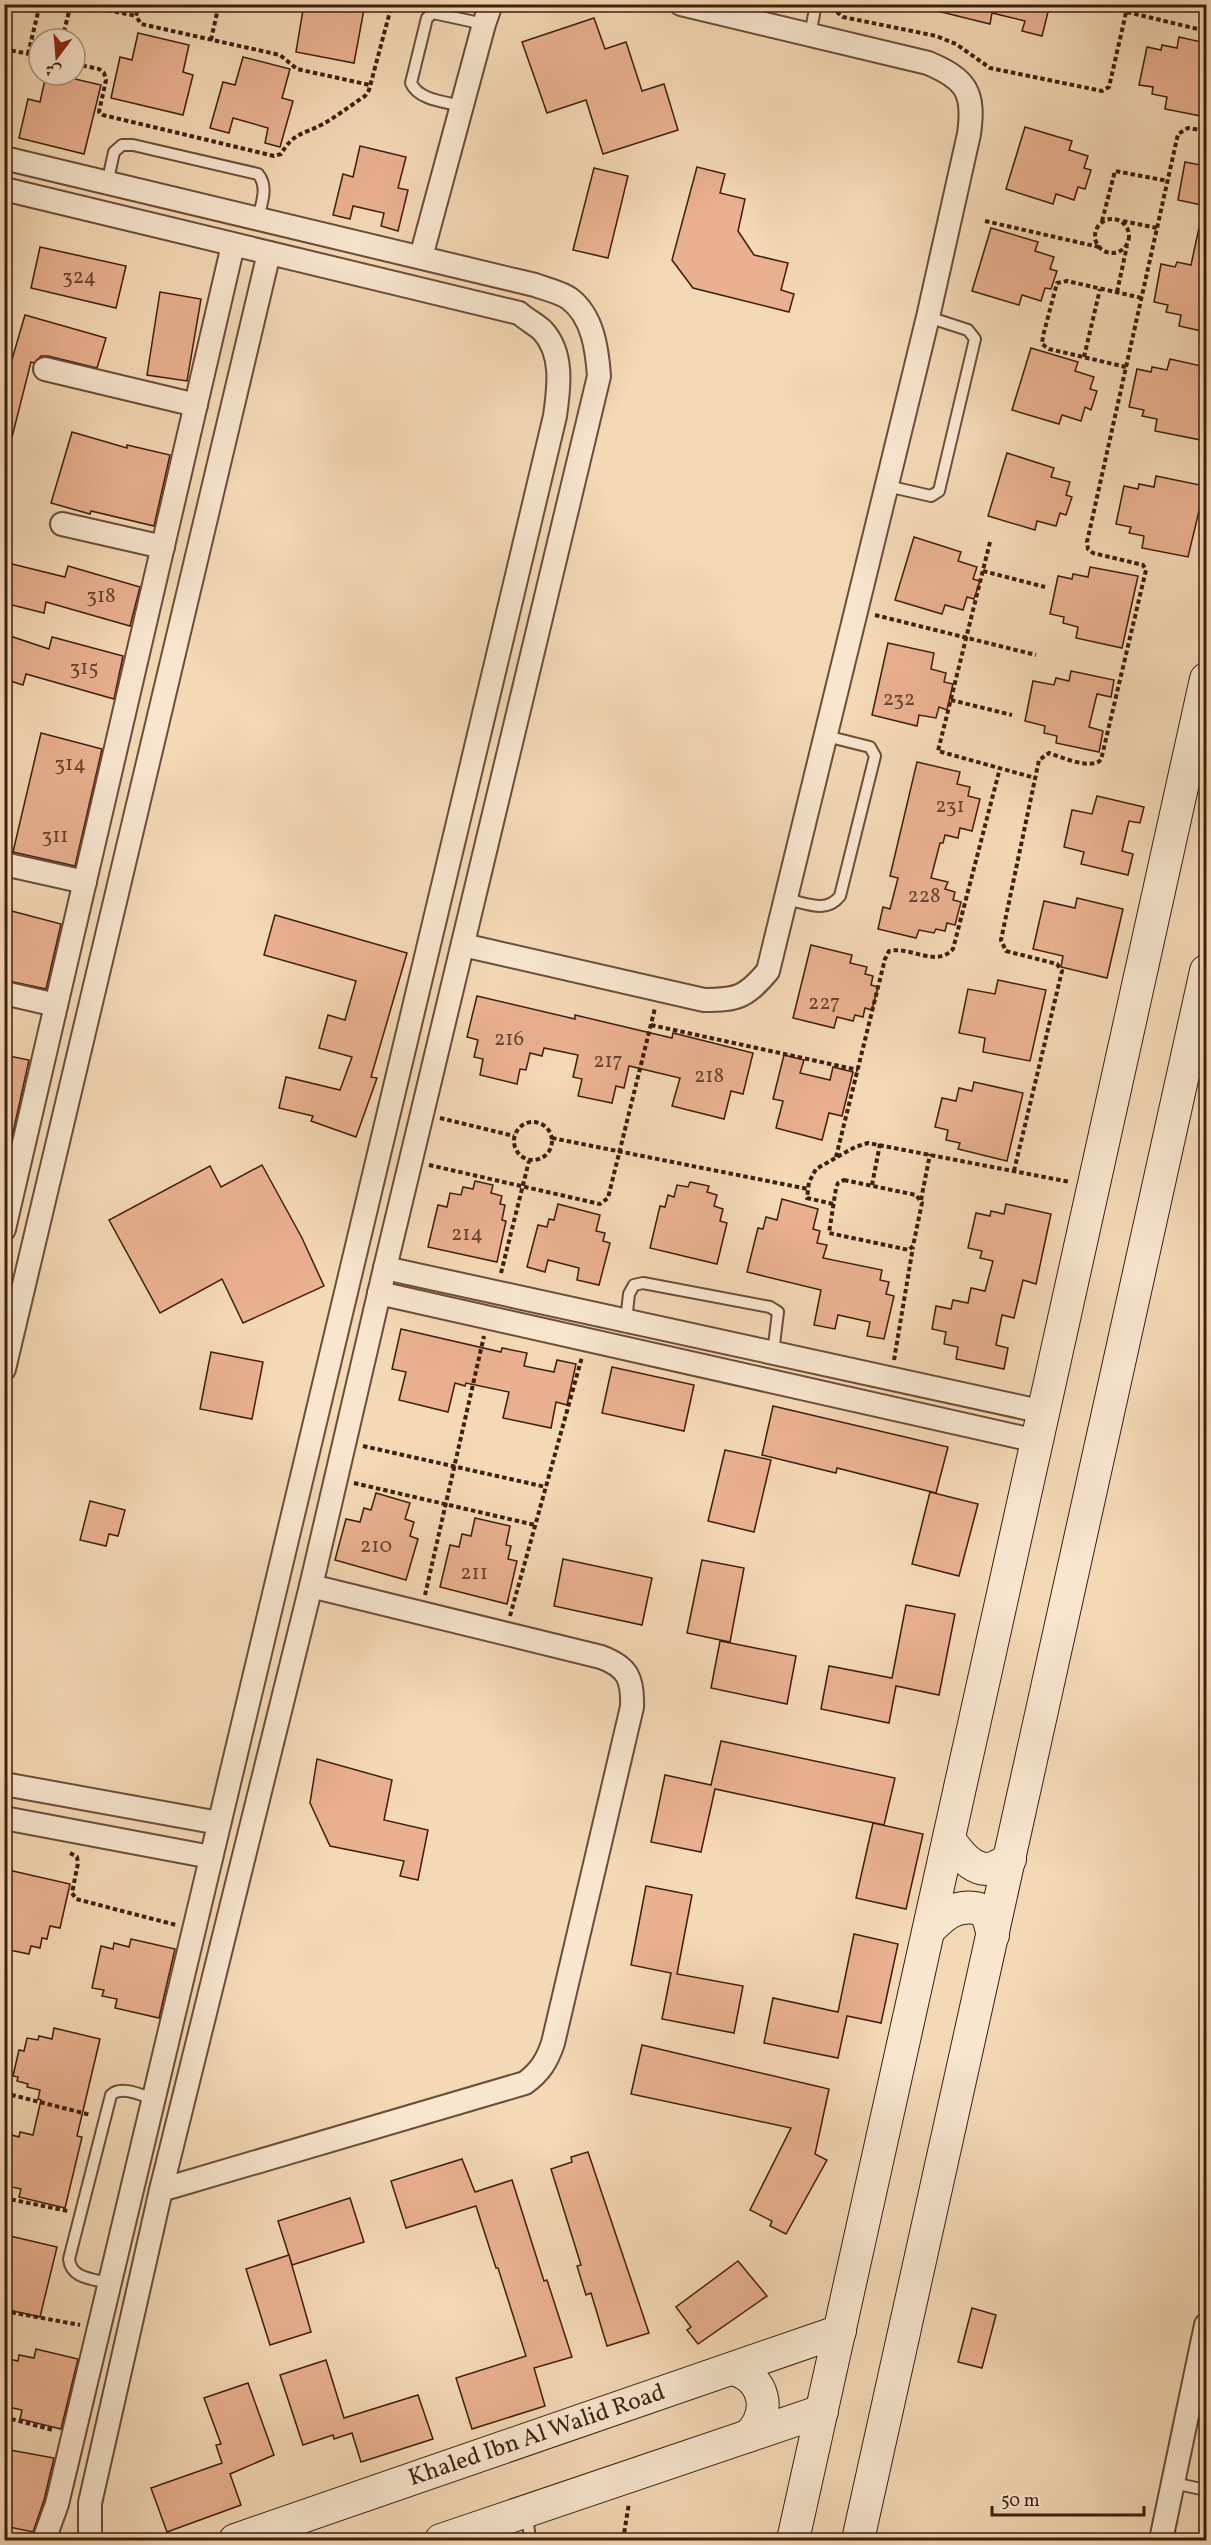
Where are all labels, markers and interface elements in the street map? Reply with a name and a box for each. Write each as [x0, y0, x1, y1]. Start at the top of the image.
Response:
north arrow [27, 27, 87, 87]
text: ش [43, 57, 64, 82]
house number: 324 [62, 263, 96, 292]
house number: 318 [86, 582, 116, 611]
house number: 315 [69, 654, 99, 683]
house number: 232 [883, 685, 915, 714]
house number: 314 [54, 750, 86, 779]
house number: 231 [935, 792, 965, 821]
house number: 311 [41, 822, 69, 851]
house number: 228 [907, 882, 941, 911]
house number: 227 [808, 989, 840, 1018]
house number: 216 [494, 1025, 524, 1054]
house number: 217 [593, 1047, 623, 1076]
house number: 218 [694, 1062, 724, 1091]
house number: 214 [451, 1220, 483, 1249]
house number: 210 [360, 1532, 392, 1561]
house number: 211 [460, 1559, 488, 1588]
street label: Khaled Ibn Al Walid Road [404, 2376, 670, 2496]
scale bar [992, 2479, 1144, 2517]
text: 50 m [1001, 2489, 1040, 2514]

